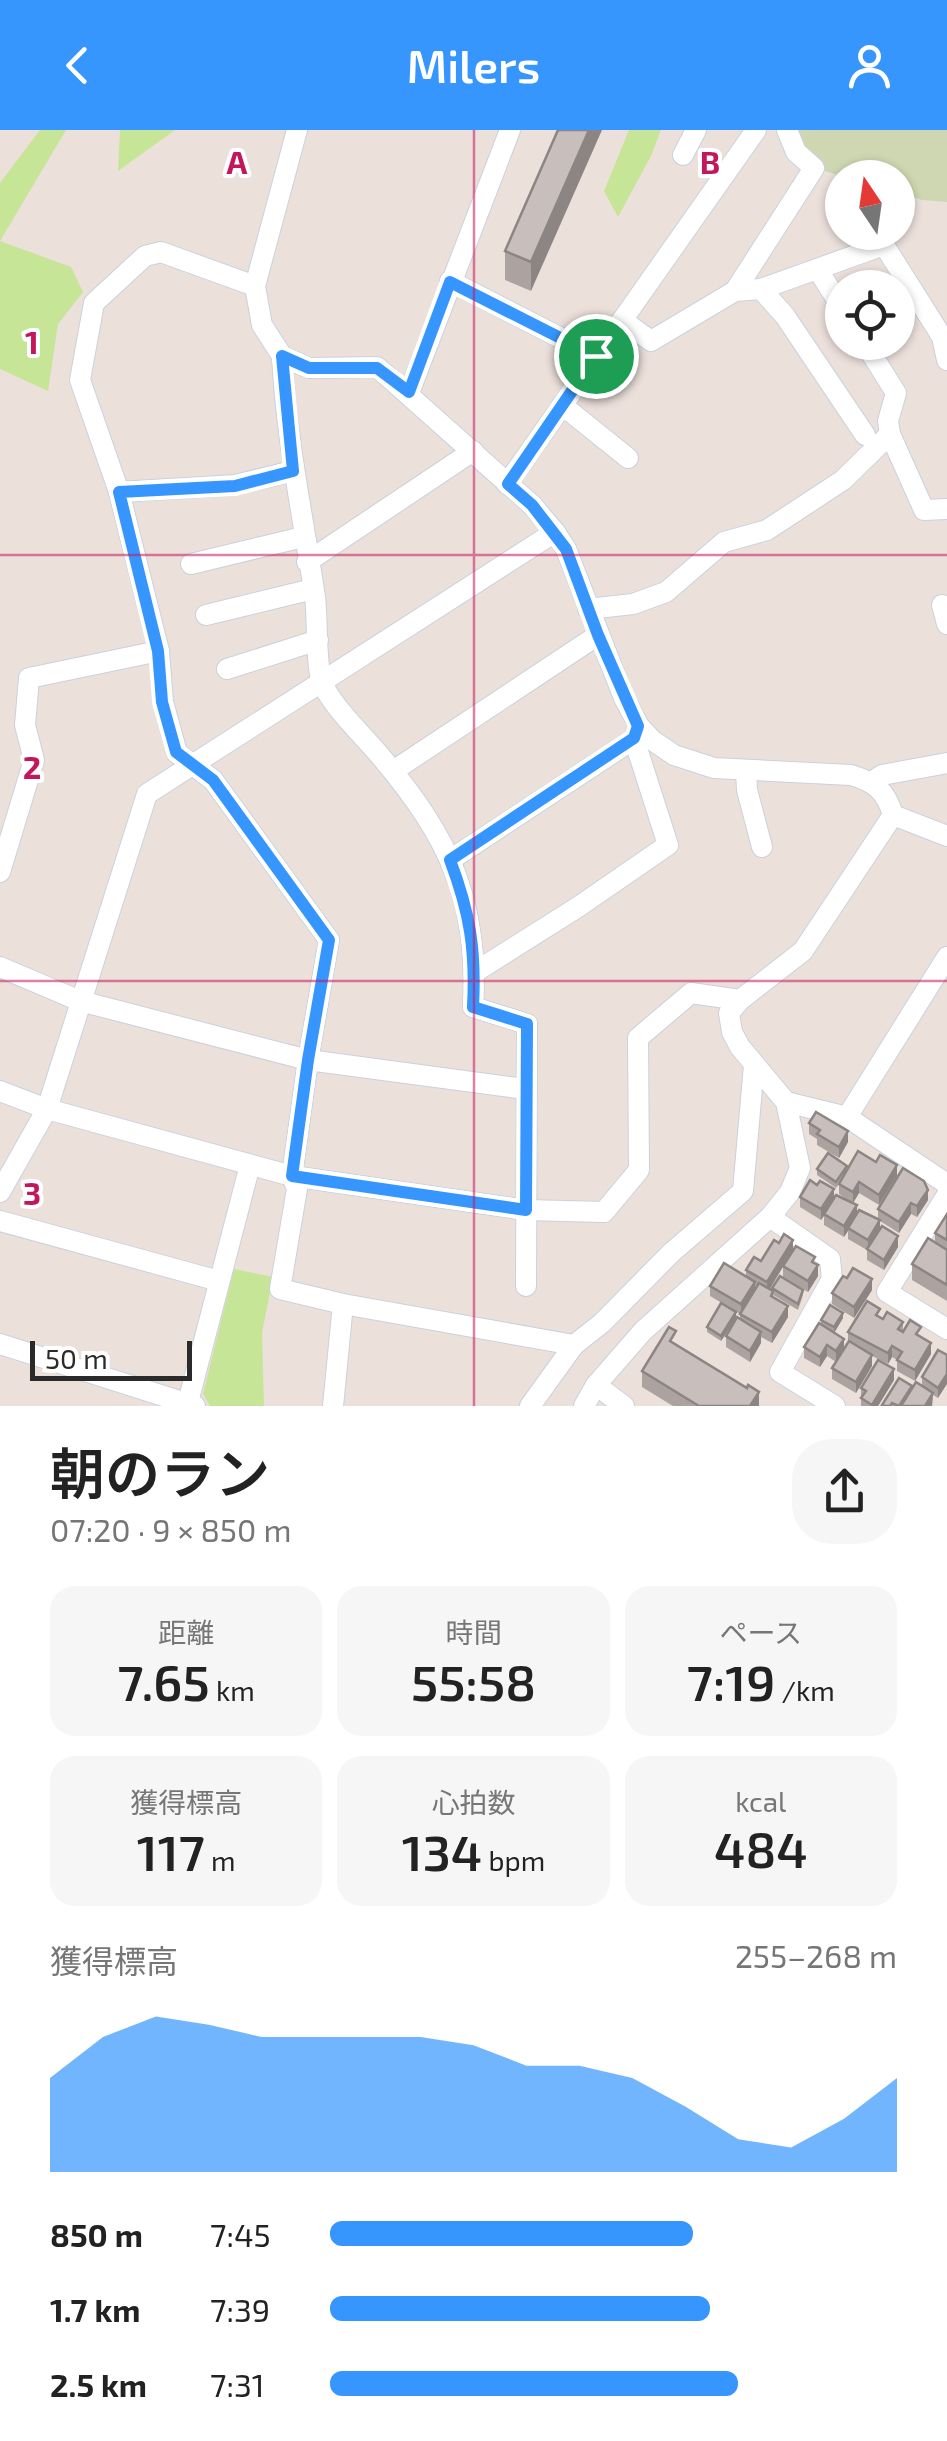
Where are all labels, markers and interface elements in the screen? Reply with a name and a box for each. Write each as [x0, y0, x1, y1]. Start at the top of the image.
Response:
icon: back [50, 38, 105, 93]
text: Milers [407, 38, 540, 92]
icon: person [842, 38, 897, 93]
text: A [227, 142, 248, 180]
text: B [700, 142, 720, 180]
north arrow [825, 160, 915, 250]
map controls [825, 160, 915, 360]
button: locate [825, 270, 915, 360]
pin [554, 314, 639, 399]
text: 1 [25, 322, 39, 360]
icon: arrive [569, 329, 624, 384]
text: 2 [23, 747, 41, 785]
text: 3 [23, 1173, 41, 1211]
scale bar [30, 1336, 192, 1380]
text: 50 m [45, 1341, 108, 1375]
text: 朝のラン [50, 1439, 270, 1505]
button: share [792, 1439, 897, 1544]
text: 07:20 · 9 × 850 m [50, 1510, 291, 1548]
text: 距離 [158, 1615, 214, 1649]
text: 時間 [445, 1615, 502, 1649]
text: ペース [720, 1615, 802, 1649]
text: 7.65 [118, 1651, 210, 1711]
text: 55:58 [411, 1651, 536, 1711]
text: 7:19 [687, 1651, 775, 1711]
text: km [210, 1673, 255, 1707]
text: /km [775, 1673, 835, 1707]
text: kcal [735, 1784, 786, 1818]
text: 獲得標高 [130, 1785, 242, 1819]
text: 心拍数 [431, 1785, 516, 1819]
text: 484 [714, 1818, 808, 1878]
text: 117 [137, 1821, 205, 1881]
text: 134 [402, 1821, 482, 1881]
text: m [205, 1843, 235, 1877]
text: bpm [482, 1843, 545, 1877]
text: 255–268 m [735, 1936, 897, 1974]
text: 獲得標高 [50, 1941, 178, 1979]
text: 850 m [50, 2215, 143, 2253]
text: 7:45 [210, 2215, 271, 2253]
text: 1.7 km [50, 2290, 140, 2328]
text: 7:39 [210, 2290, 270, 2328]
text: 2.5 km [50, 2365, 147, 2403]
text: 7:31 [210, 2365, 264, 2403]

